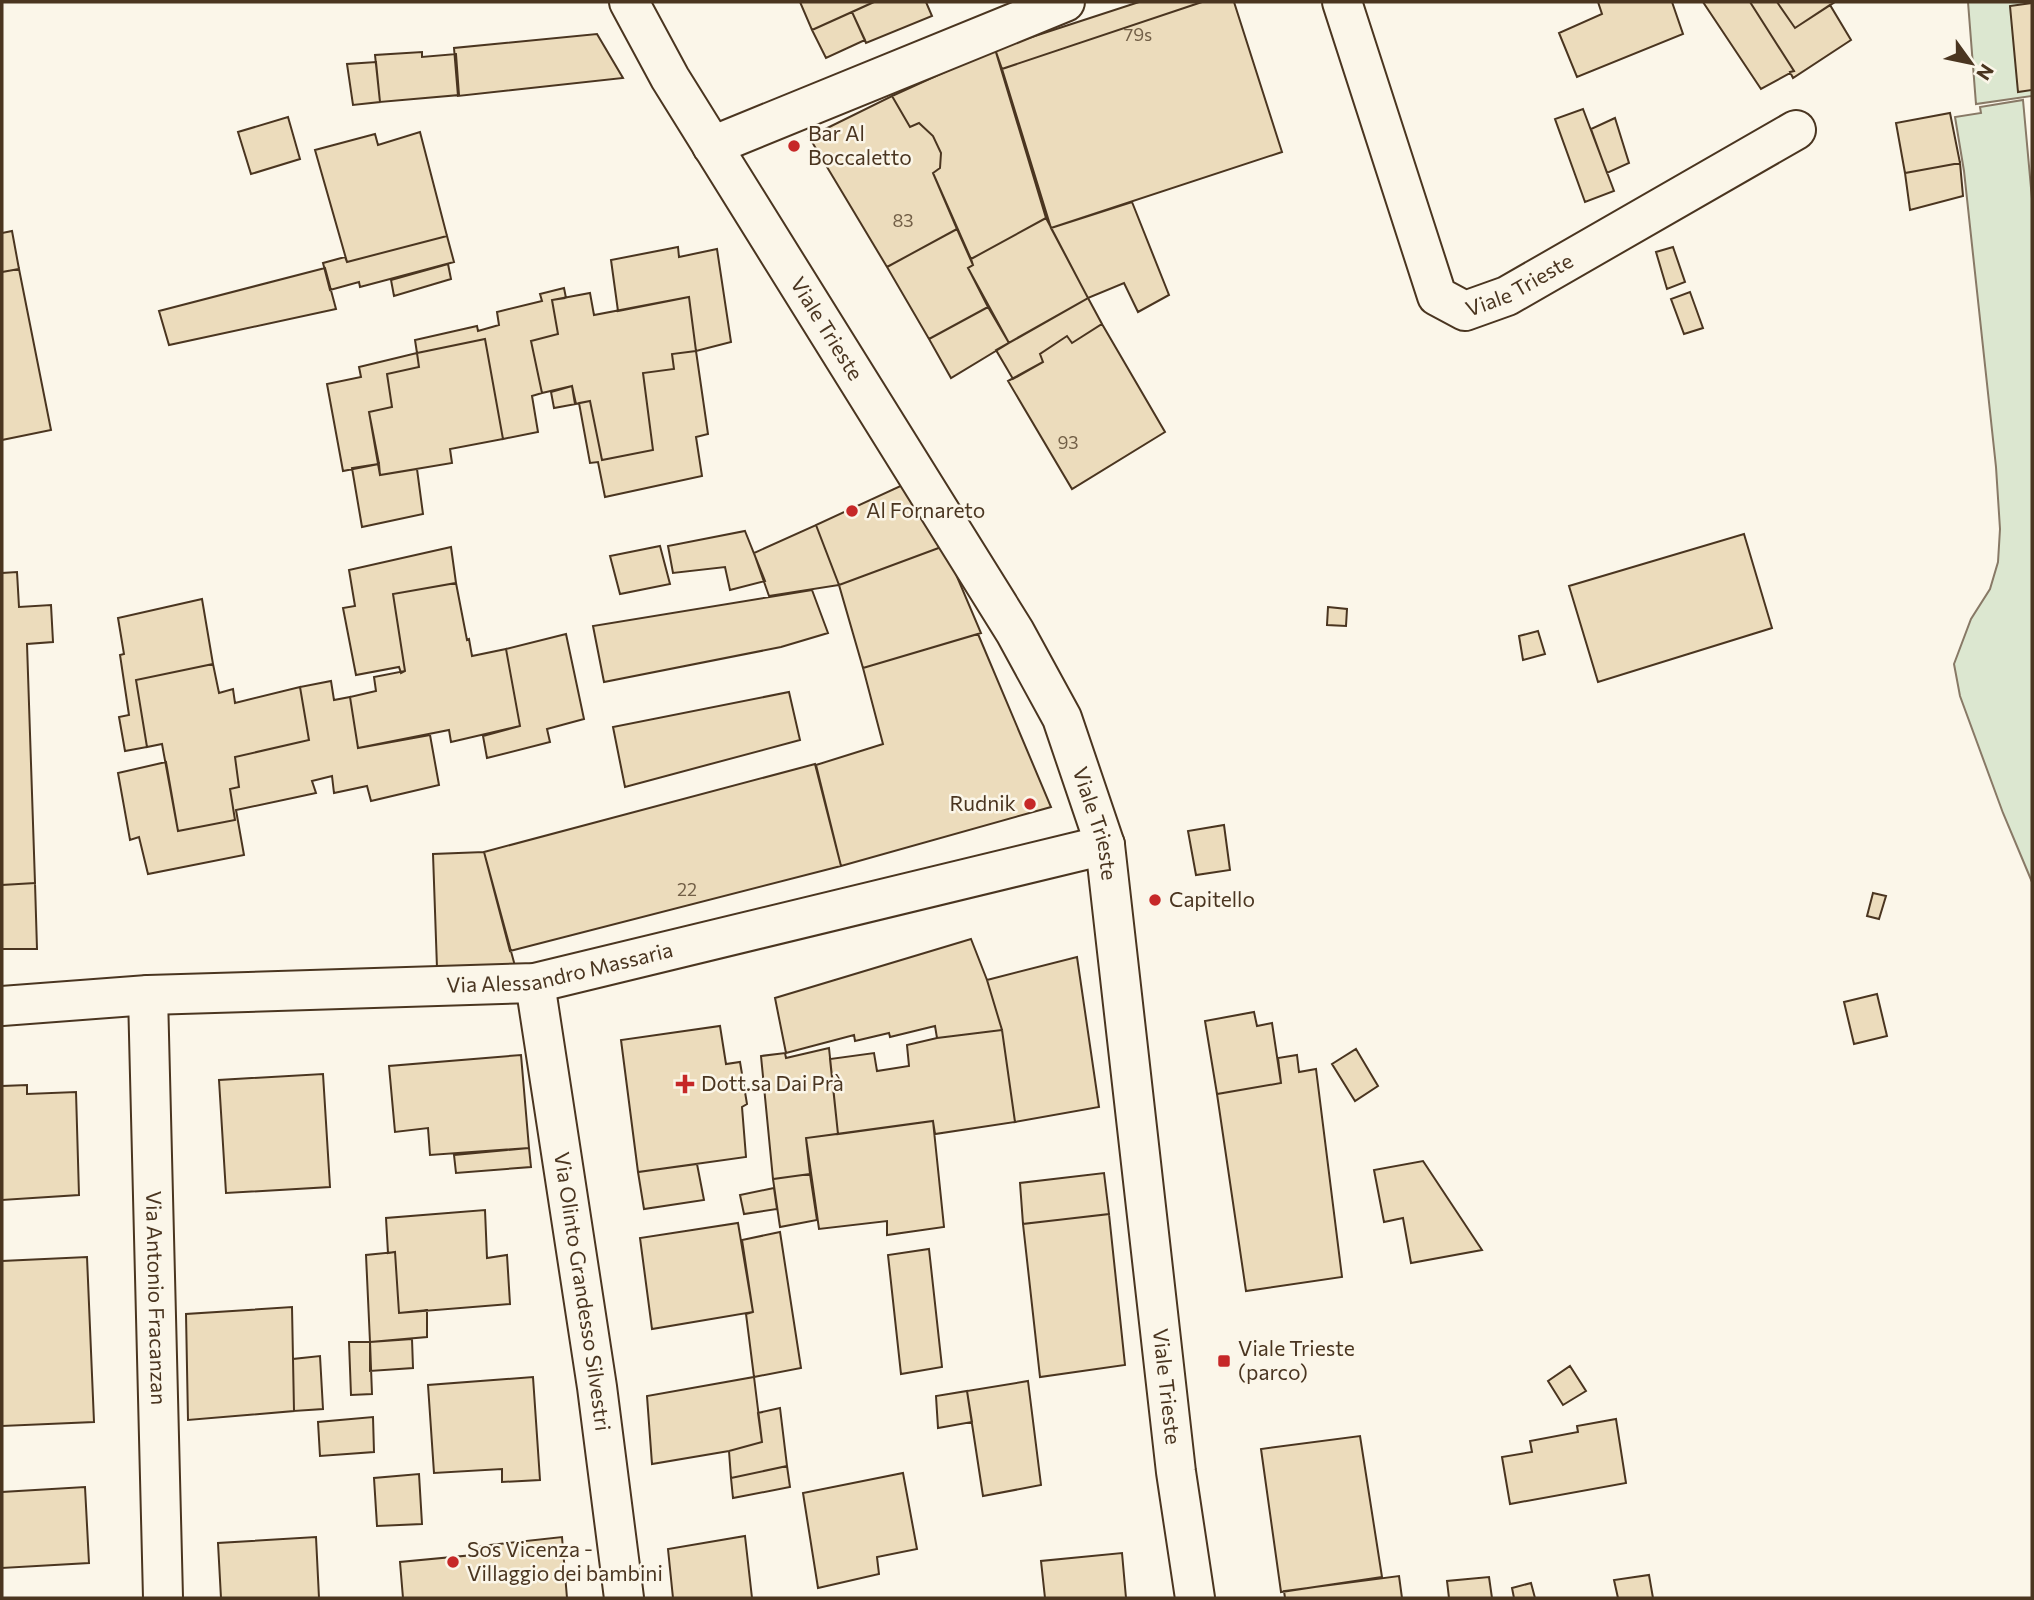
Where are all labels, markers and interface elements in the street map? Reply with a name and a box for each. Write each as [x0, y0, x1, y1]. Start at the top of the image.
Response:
house number: 79s [1124, 23, 1152, 45]
north arrow [1936, 28, 2006, 98]
text: N [1972, 60, 1999, 85]
place label: Bar Al Boccaletto [808, 120, 912, 169]
marker: Bar Al Boccaletto [786, 138, 802, 154]
house number: 83 [892, 209, 914, 231]
street label: Viale Trieste [1462, 247, 1577, 321]
street label: Viale Trieste [786, 272, 869, 384]
house number: 93 [1057, 431, 1079, 453]
place label: Al Fornareto [866, 497, 985, 522]
marker: Al Fornareto [844, 503, 860, 519]
street label: Viale Trieste [1068, 763, 1123, 881]
place label: Rudnik [949, 790, 1016, 815]
marker: Rudnik [1022, 796, 1038, 812]
house number: 22 [677, 878, 697, 900]
place label: Capitello [1169, 886, 1255, 911]
marker: Capitello [1147, 892, 1163, 908]
street label: Via Alessandro Massaria [446, 936, 675, 997]
place label: Dott.sa Dai Prà [701, 1070, 844, 1095]
marker: Dott.sa Dai Prà [675, 1074, 695, 1094]
street label: Via Olinto Grandesso Silvestri [550, 1150, 616, 1432]
street label: Via Antonio Fracanzan [142, 1190, 172, 1405]
street label: Viale Trieste [1149, 1327, 1187, 1446]
place label: Viale Trieste (parco) [1238, 1335, 1355, 1384]
marker: Viale Trieste (parco) [1216, 1353, 1232, 1369]
place label: Sos Vicenza - Villaggio dei bambini [467, 1536, 663, 1585]
marker: Sos Vicenza - Villaggio dei bambini [445, 1554, 461, 1570]

